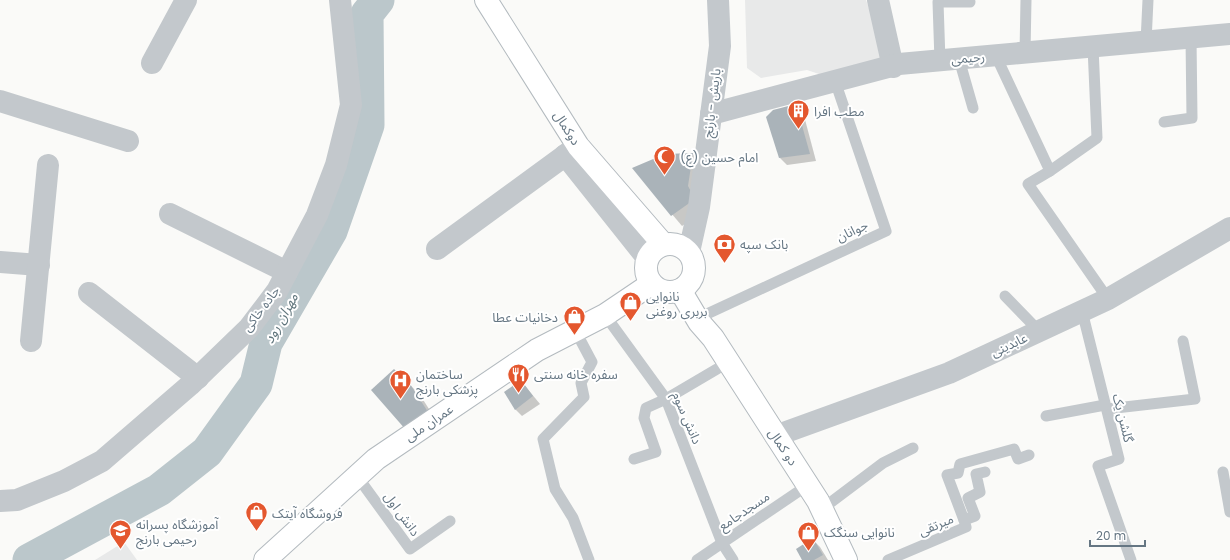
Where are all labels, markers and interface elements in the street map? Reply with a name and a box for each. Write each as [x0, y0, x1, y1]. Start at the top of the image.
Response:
street label: رحیمی [950, 47, 986, 69]
street label: باریش - بارنج [698, 67, 727, 139]
building icon: مطب افرا [785, 98, 811, 131]
place label: مطب افرا [814, 102, 865, 121]
street label: دوکمال [549, 107, 585, 149]
mosque icon: امام حسین (ع) [651, 144, 677, 177]
place label: امام حسین (ع) [680, 148, 758, 168]
street label: جوانان [833, 215, 871, 247]
bank icon: بانک سپه [711, 231, 737, 264]
place label: بانک سپه [740, 235, 788, 254]
street label: جاده خاکی [238, 282, 285, 336]
place label: نانوایی بربری روغنی [646, 287, 707, 321]
water label: مهران رود [259, 289, 303, 347]
shop icon: نانوایی بربری روغنی [617, 290, 643, 323]
shop icon: دخانیات عطا [561, 304, 587, 337]
place label: دخانیات عطا [492, 308, 558, 327]
street label: عابدینی [987, 328, 1031, 362]
restaurant icon: سفره خانه سنتی [505, 361, 531, 394]
place label: ساختمان پزشکی بارنج [416, 365, 478, 400]
place label: سفره خانه سنتی [534, 365, 618, 384]
hospital icon: ساختمان پزشکی بارنج [388, 368, 414, 401]
street label: دانش سوم [667, 389, 707, 447]
street label: گلشن یک [1108, 392, 1138, 445]
street label: عمران ملی [401, 400, 457, 446]
street label: دو کمال [764, 425, 802, 469]
street label: مسجدجامع [715, 487, 774, 536]
street label: دانش اول [379, 488, 425, 540]
shop icon: فروشگاه آیتک [244, 500, 270, 533]
place label: فروشگاه آیتک [272, 504, 343, 523]
street label: میرتقی [916, 509, 957, 541]
place label: آموزشگاه پسرانه رحیمی بارنج [136, 515, 220, 550]
school or university icon: آموزشگاه پسرانه رحیمی بارنج [107, 518, 133, 551]
shop icon: نانوایی سنگک [796, 519, 822, 552]
scale bar [1090, 522, 1145, 548]
place label: نانوایی سنگک [824, 523, 895, 542]
text: 20 m [1096, 527, 1126, 544]

